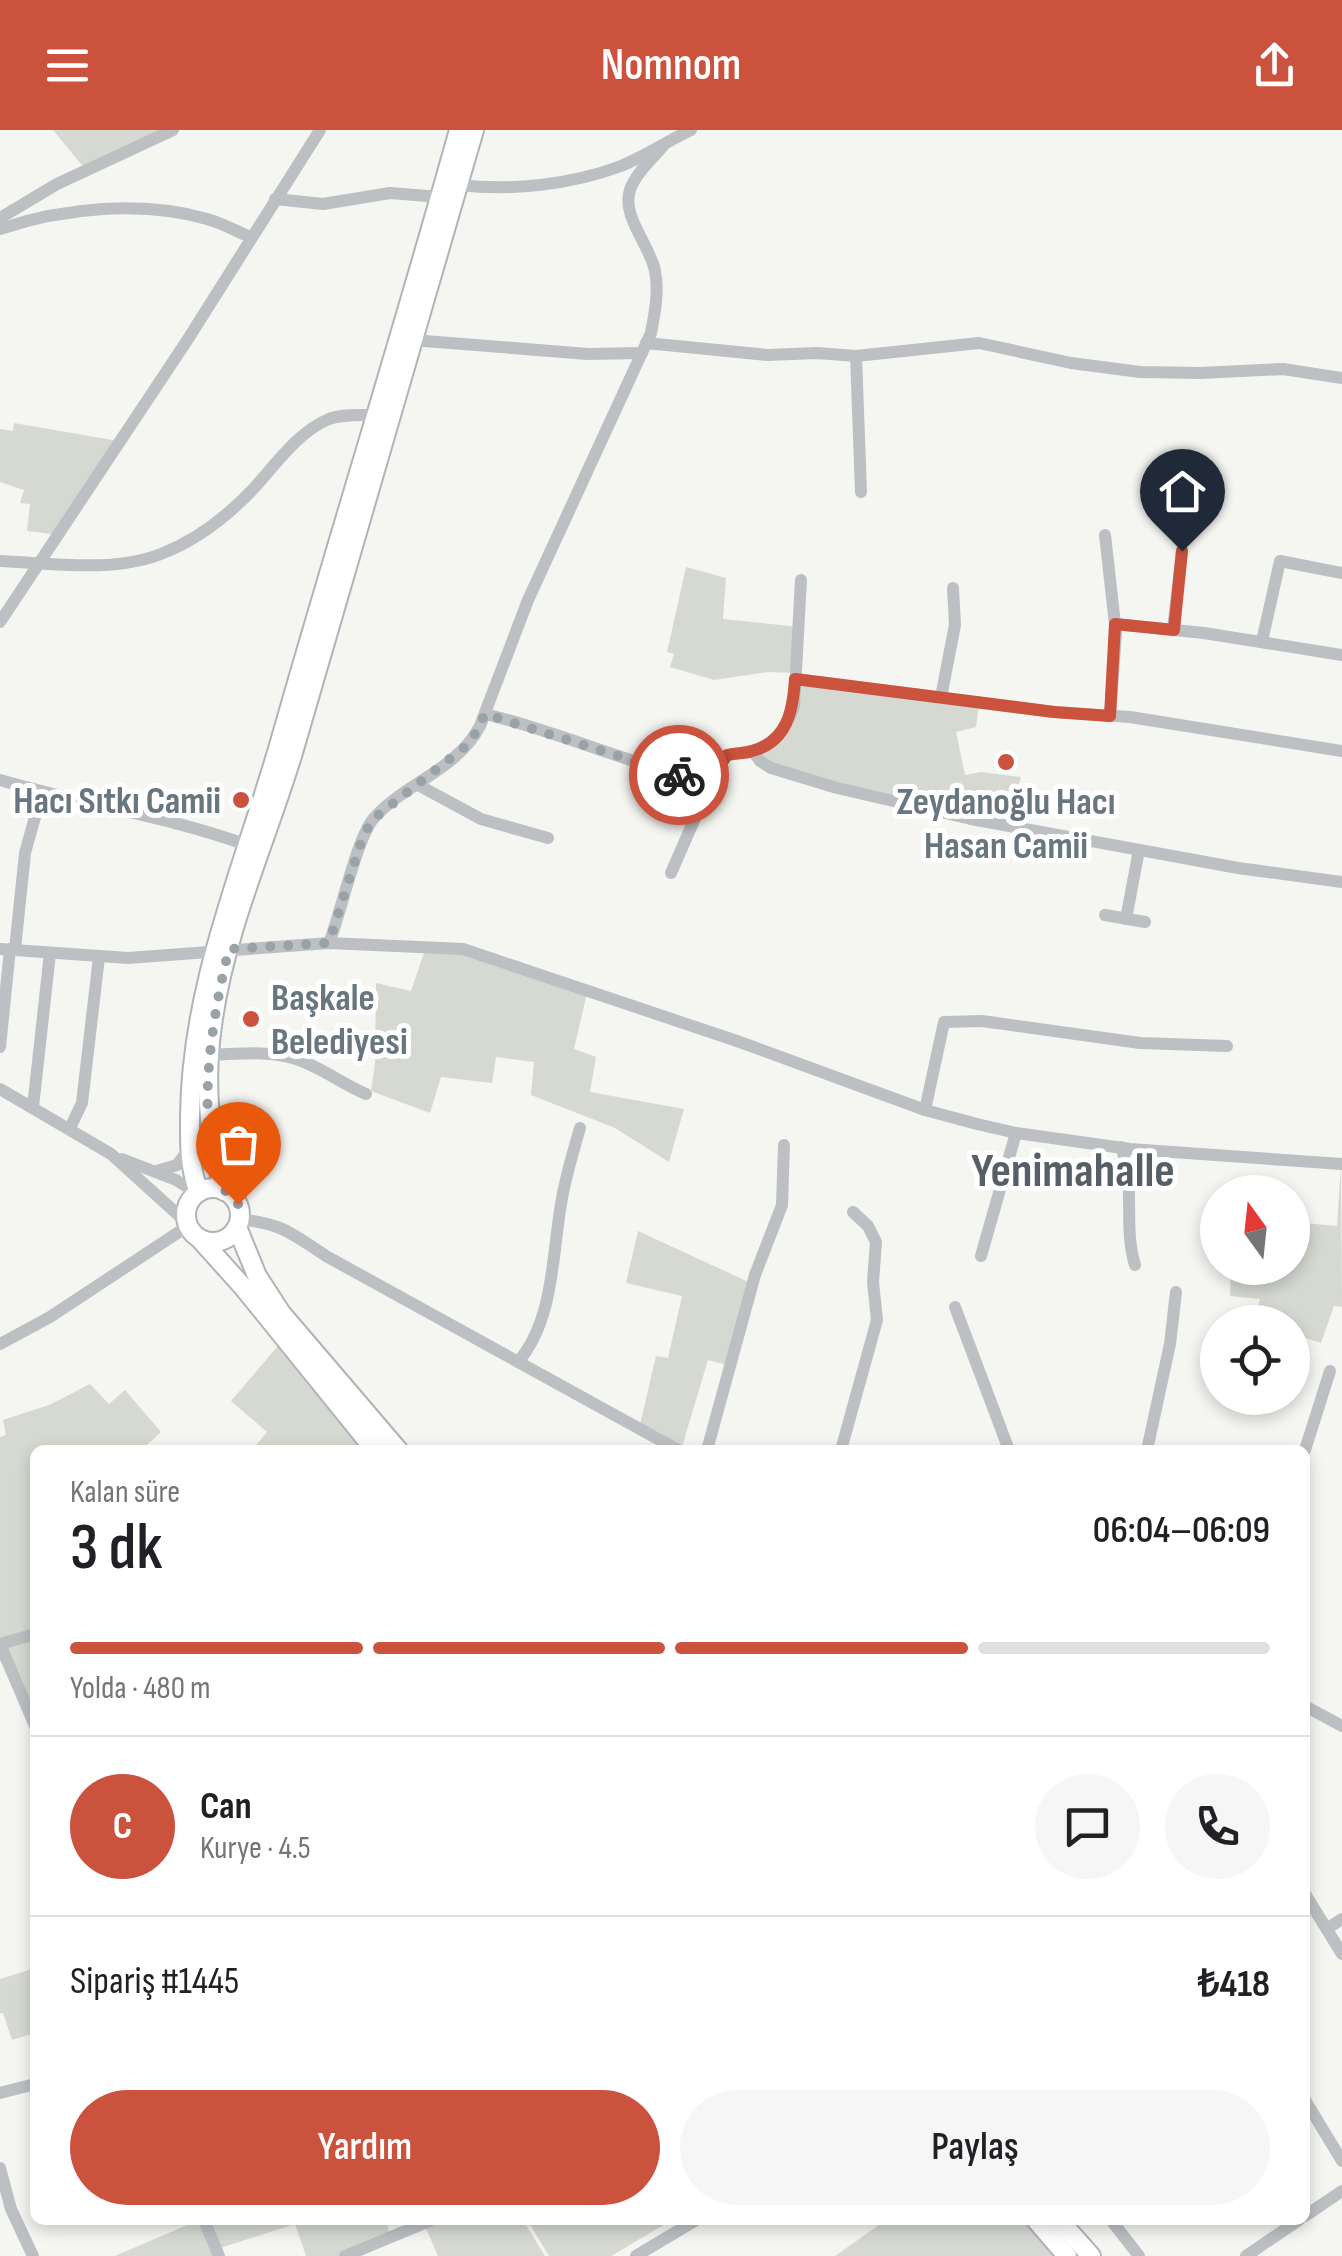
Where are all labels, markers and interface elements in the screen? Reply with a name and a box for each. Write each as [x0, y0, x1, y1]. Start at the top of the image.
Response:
icon: menu [40, 38, 95, 93]
text: Nomnom [601, 38, 741, 93]
icon: share [1247, 38, 1302, 93]
pin [1140, 449, 1225, 552]
icon: home [1155, 464, 1210, 519]
courier [629, 725, 729, 825]
icon: bike [652, 748, 707, 803]
marker: Zeydanoğlu Hacı Hasan Camii [995, 751, 1017, 773]
place label: Hacı Sıtkı Camii [13, 779, 221, 824]
place label: Zeydanoğlu Hacı Hasan Camii [897, 780, 1115, 869]
marker: Hacı Sıtkı Camii [230, 789, 252, 811]
place label: Başkale Belediyesi [271, 976, 408, 1065]
marker: Başkale Belediyesi [240, 1008, 262, 1030]
pin [196, 1102, 281, 1205]
icon: bag [211, 1117, 266, 1172]
district label: Yenimahalle [971, 1143, 1175, 1200]
north arrow [1200, 1175, 1310, 1285]
map controls [1200, 1175, 1310, 1415]
button: locate [1200, 1305, 1310, 1415]
text: Kalan süre [70, 1473, 180, 1512]
text: 06:04–06:09 [1093, 1508, 1270, 1553]
text: 3 dk [70, 1510, 163, 1588]
text: Yolda · 480 m [70, 1669, 211, 1708]
button: chat [1035, 1774, 1140, 1879]
button: phone [1165, 1774, 1270, 1879]
text: Can [200, 1784, 252, 1829]
text: C [113, 1804, 132, 1849]
text: Kurye · 4.5 [200, 1829, 311, 1868]
text: Sipariş #1445 [70, 1959, 239, 2004]
text: ₺418 [1198, 1962, 1270, 2007]
button: Yardım [70, 2090, 660, 2205]
button: Paylaş [680, 2090, 1270, 2205]

